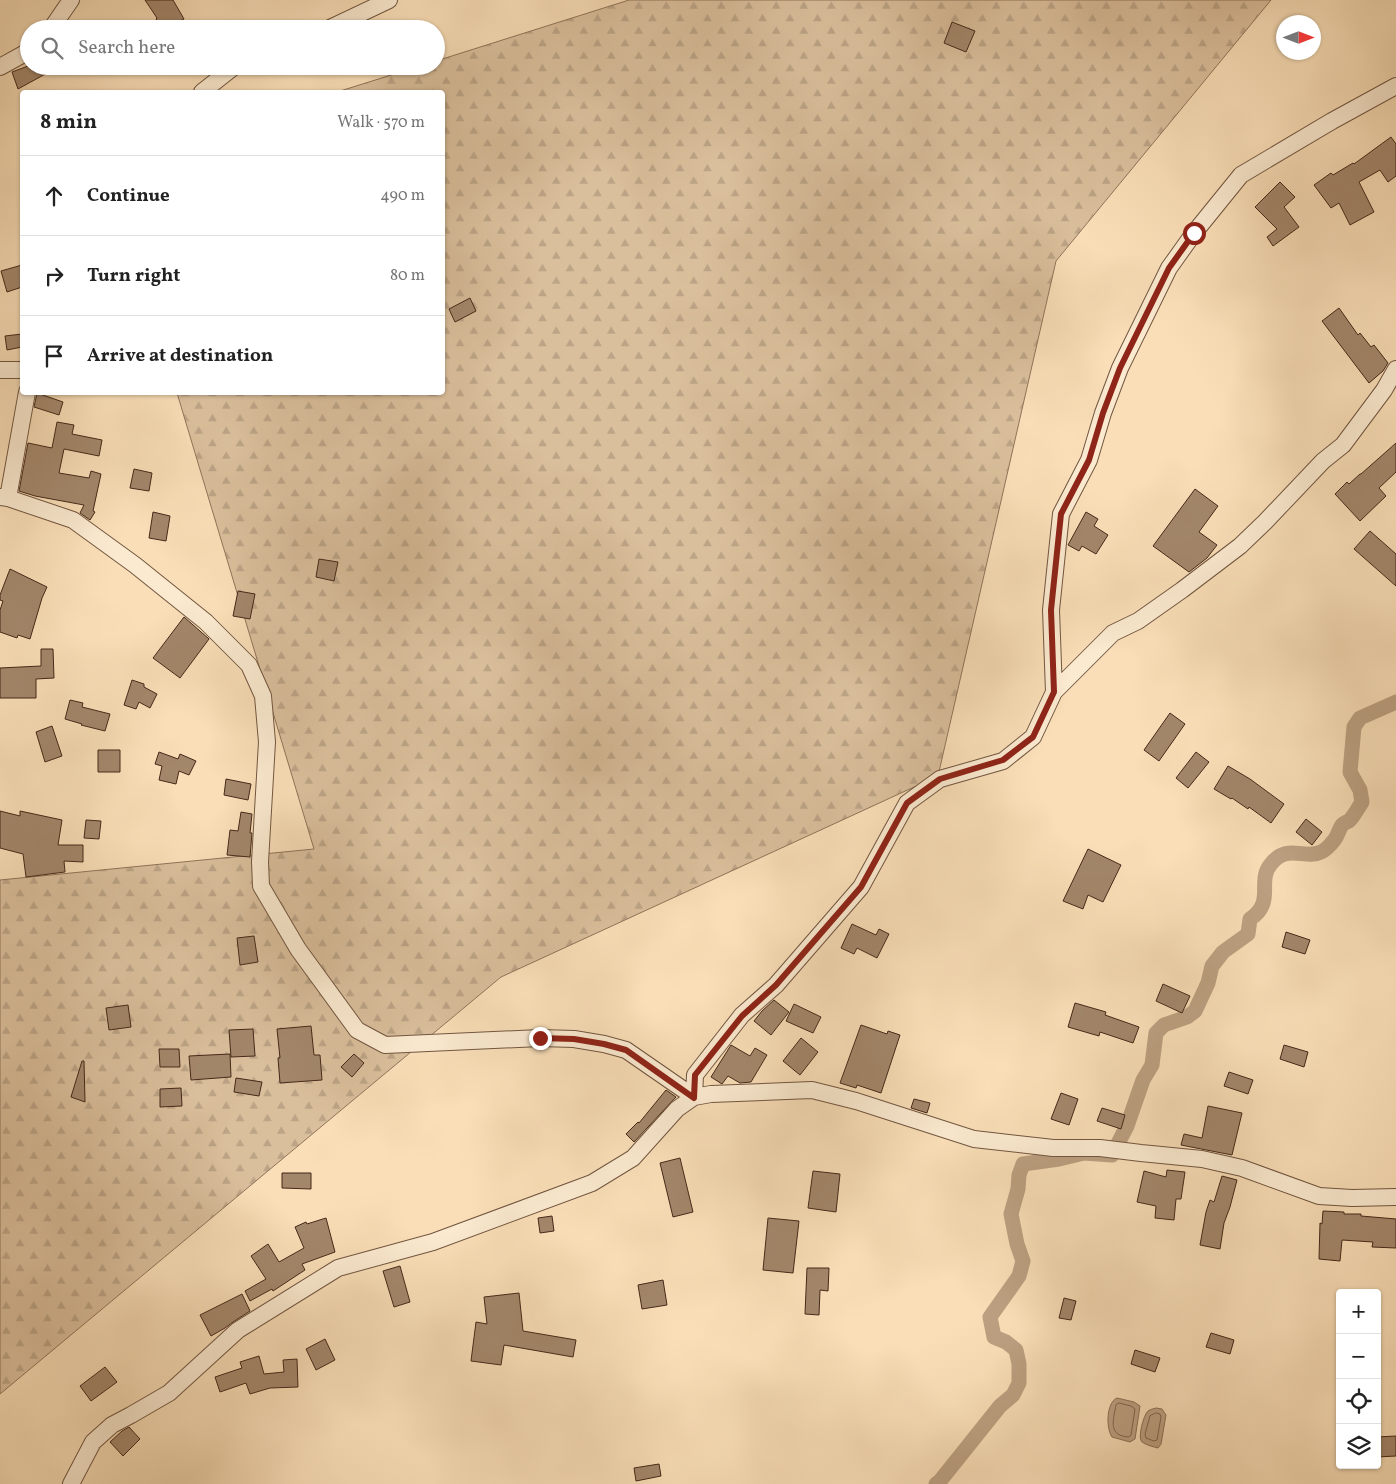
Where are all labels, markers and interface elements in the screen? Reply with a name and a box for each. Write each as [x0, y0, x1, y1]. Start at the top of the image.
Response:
north arrow [1276, 15, 1321, 60]
search box [20, 20, 445, 75]
icon: search [38, 34, 66, 62]
text: Search here [78, 35, 175, 61]
text: 8 min [40, 108, 97, 137]
text: Walk · 570 m [337, 112, 425, 134]
icon: ahead [40, 182, 68, 210]
text: Continue [87, 183, 170, 209]
text: 490 m [380, 185, 425, 207]
route start [1183, 222, 1206, 245]
icon: right [40, 262, 68, 290]
text: Turn right [87, 263, 180, 289]
text: 80 m [390, 265, 425, 287]
icon: arrive [40, 342, 68, 370]
text: Arrive at destination [87, 343, 273, 369]
route end [529, 1027, 552, 1050]
map controls [1336, 1289, 1381, 1469]
button: + [1336, 1289, 1381, 1334]
button: − [1336, 1334, 1381, 1379]
button: locate [1336, 1379, 1381, 1424]
button: layers [1336, 1424, 1381, 1469]

